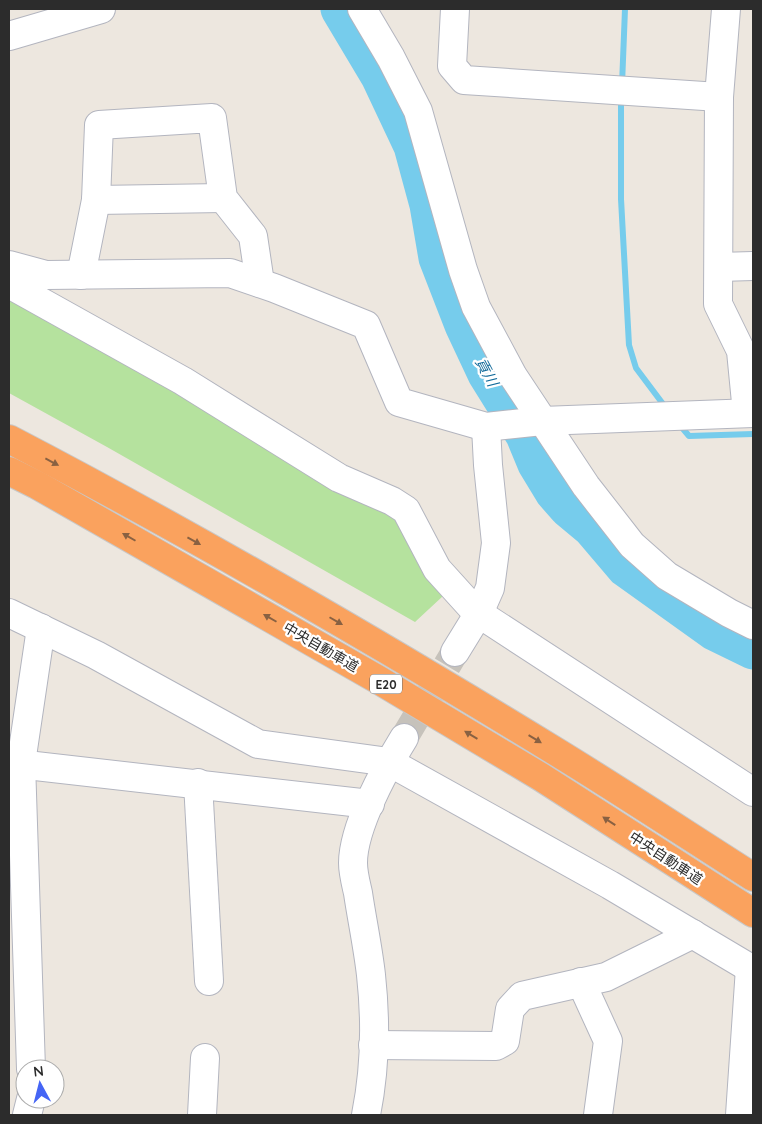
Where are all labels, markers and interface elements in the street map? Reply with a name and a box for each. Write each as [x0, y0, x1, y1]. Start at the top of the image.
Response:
water label: 貢川 [472, 354, 503, 391]
one-way arrow [45, 458, 59, 466]
one-way arrow [122, 533, 136, 542]
one-way arrow [188, 536, 201, 545]
one-way arrow [263, 614, 278, 622]
one-way arrow [329, 616, 342, 625]
street label: 中央自動車道 [280, 618, 362, 676]
road number: E20 [370, 674, 402, 694]
one-way arrow [464, 731, 477, 740]
one-way arrow [529, 735, 542, 744]
one-way arrow [602, 816, 616, 826]
street label: 中央自動車道 [626, 828, 706, 888]
north arrow [15, 1059, 65, 1109]
text: N [32, 1062, 45, 1081]

